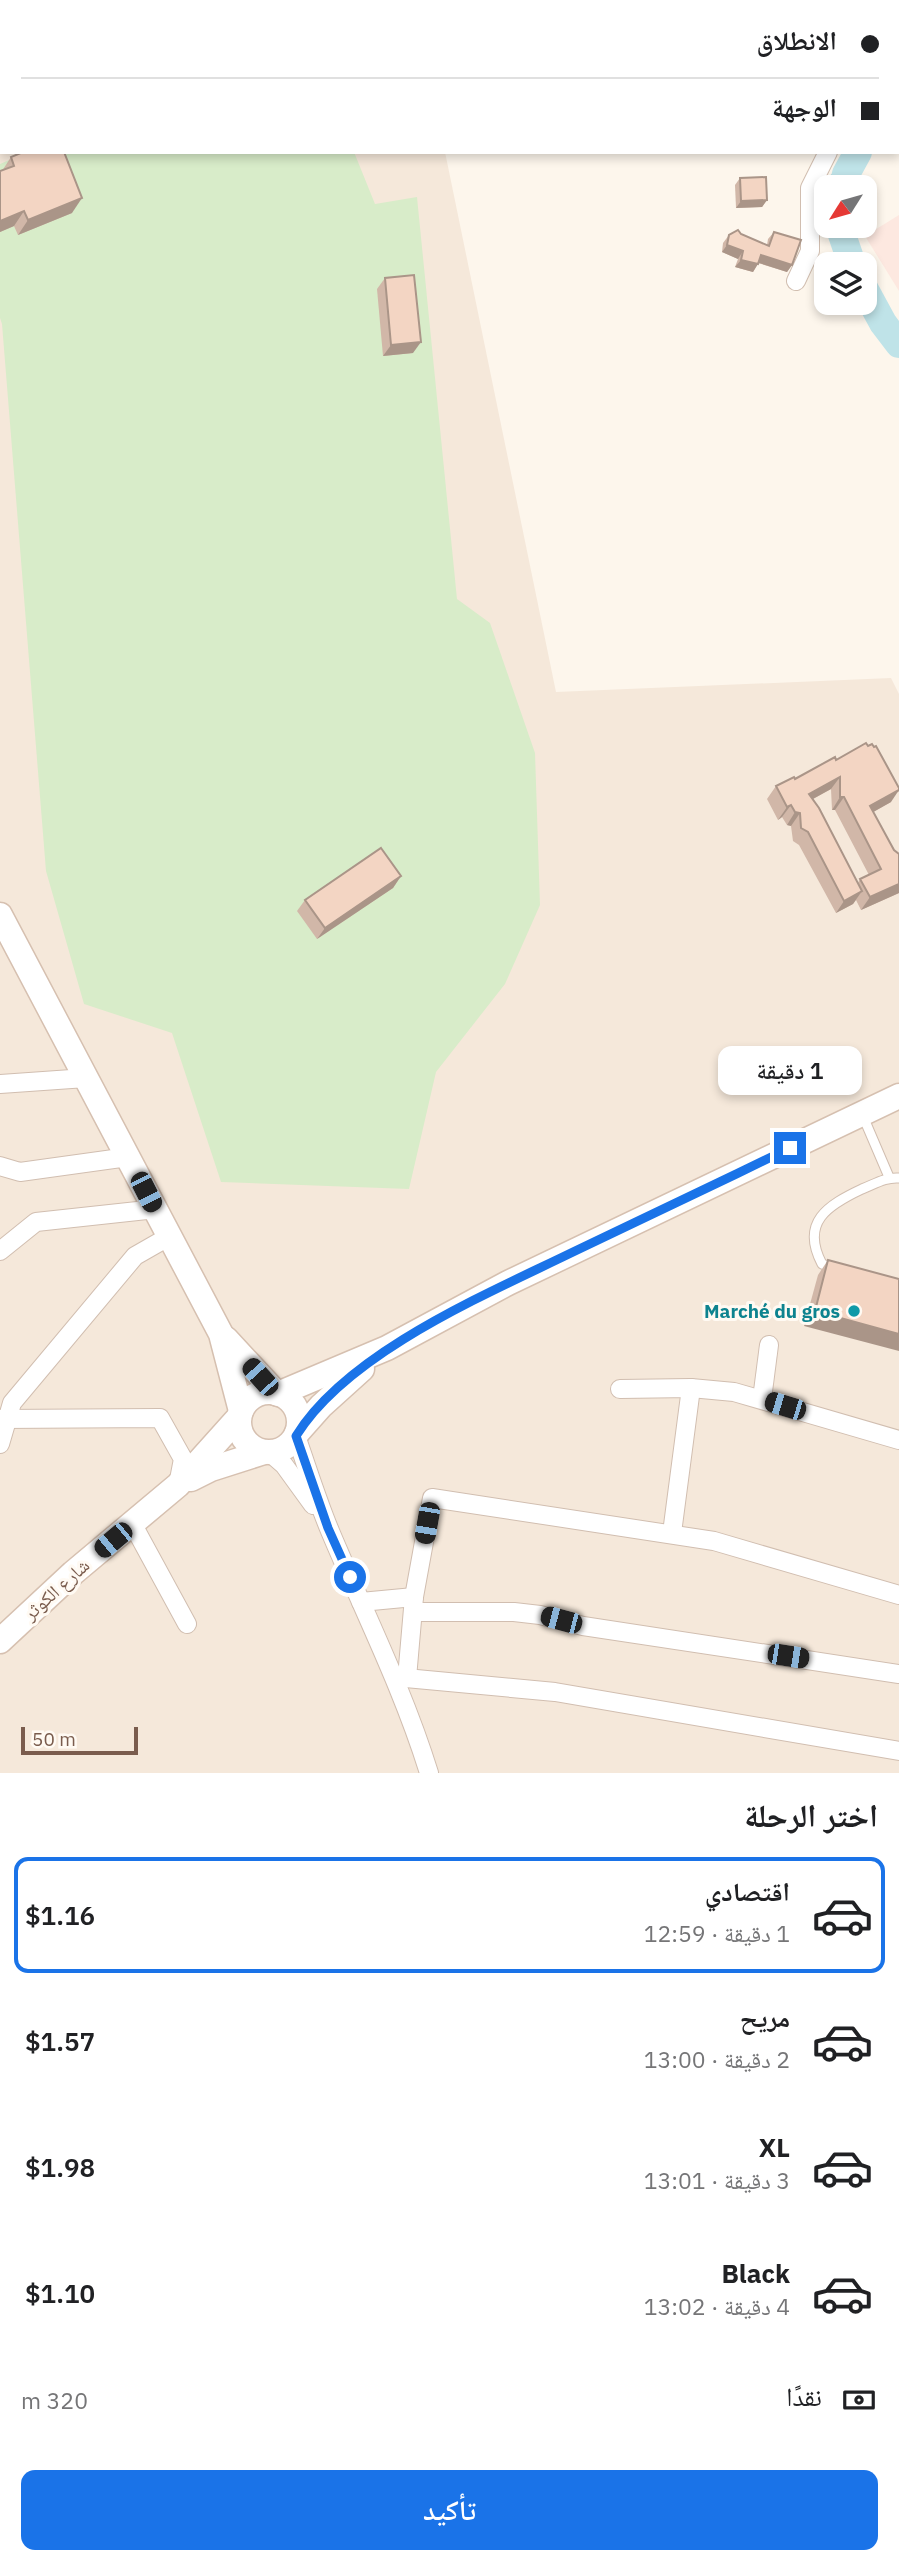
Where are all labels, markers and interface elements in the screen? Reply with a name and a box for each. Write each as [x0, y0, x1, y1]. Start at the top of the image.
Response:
text: الانطلاق [757, 23, 837, 57]
text: الوجهة [772, 90, 837, 124]
north arrow [814, 175, 877, 238]
map controls [814, 175, 877, 315]
button: layers [814, 252, 877, 315]
callout: 1 دقيقة [718, 1046, 862, 1096]
text: 1 دقيقة [756, 1055, 824, 1085]
route end [774, 1132, 806, 1164]
car [128, 1169, 165, 1215]
place label: Marché du gros [704, 1299, 840, 1323]
marker: Marché du gros [846, 1303, 862, 1319]
car [239, 1354, 282, 1400]
car [762, 1390, 809, 1422]
car [414, 1500, 441, 1546]
car [91, 1518, 136, 1562]
street label: شارع الكوثر [17, 1553, 94, 1626]
route start [334, 1561, 366, 1593]
car [538, 1604, 585, 1636]
car [766, 1642, 811, 1670]
scale bar [21, 1724, 138, 1756]
text: 50 m [32, 1727, 76, 1751]
text: اختر الرحلة [744, 1794, 878, 1836]
text: اقتصادي [705, 1874, 790, 1908]
icon: car [811, 1884, 874, 1947]
text: $1.16 [25, 1898, 95, 1932]
text: 1 دقيقة · 12:59 [644, 1918, 790, 1948]
text: مريح [740, 2000, 790, 2034]
icon: car [811, 2010, 874, 2073]
text: $1.57 [25, 2024, 95, 2058]
text: 2 دقيقة · 13:00 [644, 2044, 790, 2074]
text: XL [759, 2130, 790, 2164]
icon: car [811, 2136, 874, 2199]
text: $1.98 [25, 2150, 95, 2184]
text: 3 دقيقة · 13:01 [644, 2165, 790, 2195]
text: Black [722, 2256, 790, 2290]
icon: car [811, 2262, 874, 2325]
text: $1.10 [25, 2276, 95, 2310]
text: 4 دقيقة · 13:02 [644, 2291, 790, 2321]
text: نقدًا [786, 2379, 822, 2413]
icon: cash [840, 2381, 878, 2419]
text: 320 m [21, 2385, 88, 2415]
button: تأكيد [21, 2470, 878, 2550]

